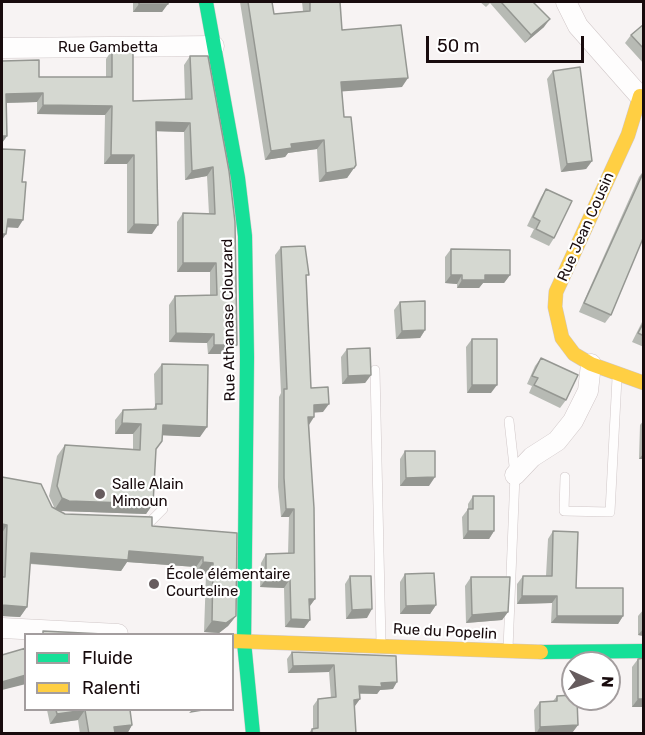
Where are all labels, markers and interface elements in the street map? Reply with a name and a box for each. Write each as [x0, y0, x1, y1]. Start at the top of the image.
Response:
scale bar [429, 24, 586, 62]
text: 50 m [437, 35, 480, 57]
street label: Rue Gambetta [58, 39, 158, 57]
street label: Rue Jean Cousin [554, 169, 618, 285]
street label: Rue Athanase Clouzard [219, 239, 239, 401]
place label: Salle Alain Mimoun [112, 476, 184, 511]
marker: Salle Alain Mimoun [93, 487, 107, 501]
place label: École élémentaire Courteline [166, 566, 291, 601]
marker: École élémentaire Courteline [147, 577, 161, 591]
street label: Rue du Popelin [392, 620, 498, 644]
legend [24, 633, 234, 711]
text: Fluide [82, 647, 133, 669]
north arrow [561, 651, 621, 711]
text: N [598, 676, 617, 688]
text: Ralenti [82, 677, 140, 699]

